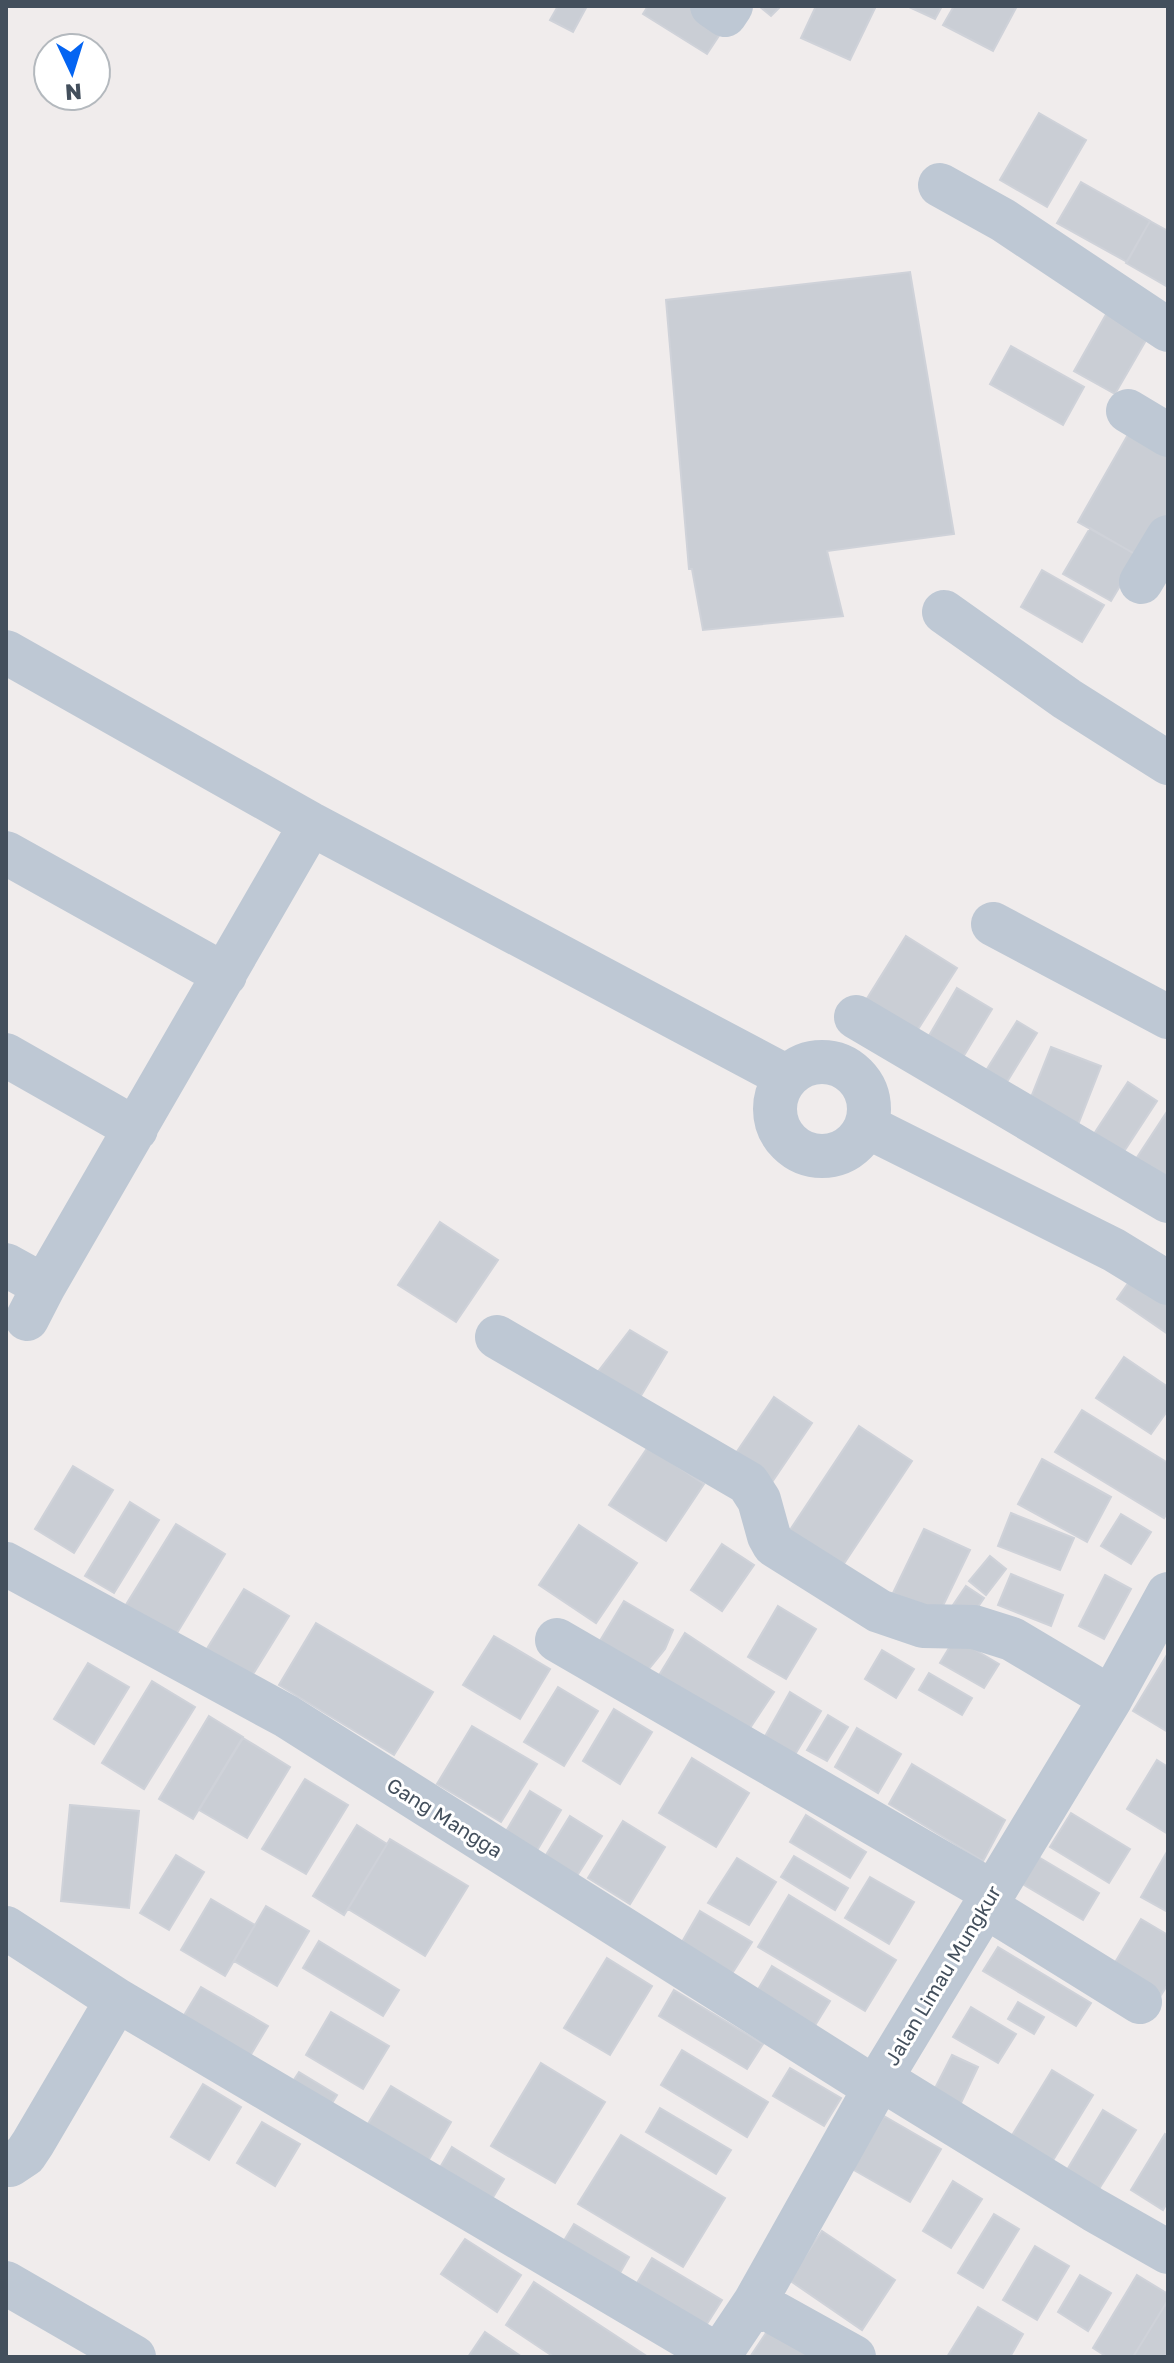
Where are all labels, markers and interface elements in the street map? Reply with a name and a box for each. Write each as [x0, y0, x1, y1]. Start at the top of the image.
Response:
north arrow [32, 32, 112, 112]
text: N [64, 78, 83, 107]
street label: Gang Mangga [383, 1772, 507, 1862]
street label: Jalan Limau Mungkur [879, 1881, 1005, 2069]

